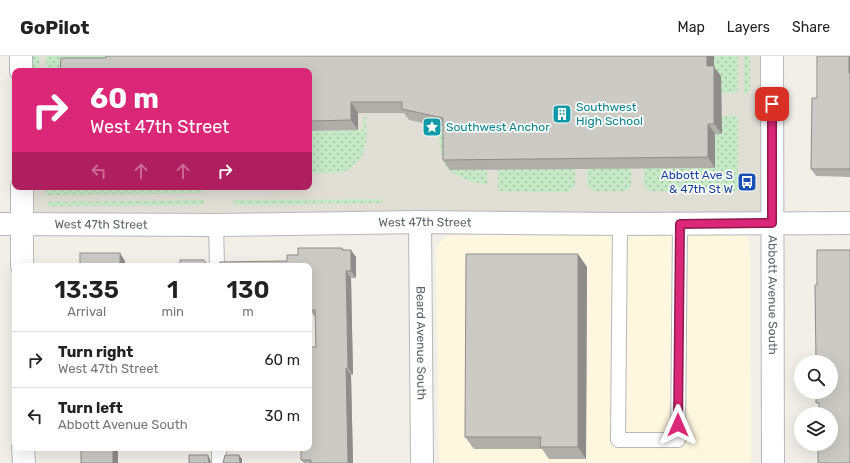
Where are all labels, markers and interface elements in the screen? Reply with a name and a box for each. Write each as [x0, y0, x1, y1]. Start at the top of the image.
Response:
text: GoPilot [20, 16, 89, 39]
text: Map [678, 19, 705, 36]
text: Layers [727, 19, 770, 36]
text: Share [792, 19, 830, 36]
text: 60 m [90, 82, 159, 115]
icon: right [24, 84, 76, 136]
pin [755, 87, 789, 121]
icon: arrive [761, 93, 783, 115]
place label: Southwest High School [576, 100, 643, 128]
building icon: Southwest High School [551, 103, 573, 125]
text: West 47th Street [90, 116, 229, 138]
place icon: Southwest Anchor [421, 116, 443, 138]
place label: Southwest Anchor [446, 120, 550, 134]
icon: left [88, 160, 110, 182]
icon: ahead [130, 160, 152, 182]
icon: ahead [172, 160, 194, 182]
icon: right [214, 160, 236, 182]
place label: Abbott Ave S & 47th St W [661, 168, 733, 196]
bus stop icon: Abbott Ave S & 47th St W [736, 171, 758, 193]
street label: West 47th Street [378, 215, 472, 230]
street label: West 47th Street [54, 217, 148, 232]
street label: Abbott Avenue South [765, 235, 780, 355]
text: 13:35 [55, 276, 119, 304]
text: 1 [167, 276, 178, 304]
text: 130 [226, 276, 269, 304]
street label: Beard Avenue South [414, 286, 428, 400]
text: Arrival [67, 304, 106, 319]
text: min [161, 304, 184, 319]
text: m [242, 304, 254, 319]
text: Turn right [58, 343, 133, 361]
icon: right [24, 349, 46, 371]
text: 60 m [264, 351, 300, 369]
map controls [794, 355, 838, 451]
button: search [794, 355, 838, 399]
text: West 47th Street [58, 361, 159, 376]
text: Turn left [58, 399, 123, 417]
position arrow [657, 404, 699, 446]
icon: left [24, 405, 46, 427]
text: 30 m [264, 407, 300, 425]
button: layers [794, 407, 838, 451]
text: Abbott Avenue South [58, 417, 188, 432]

